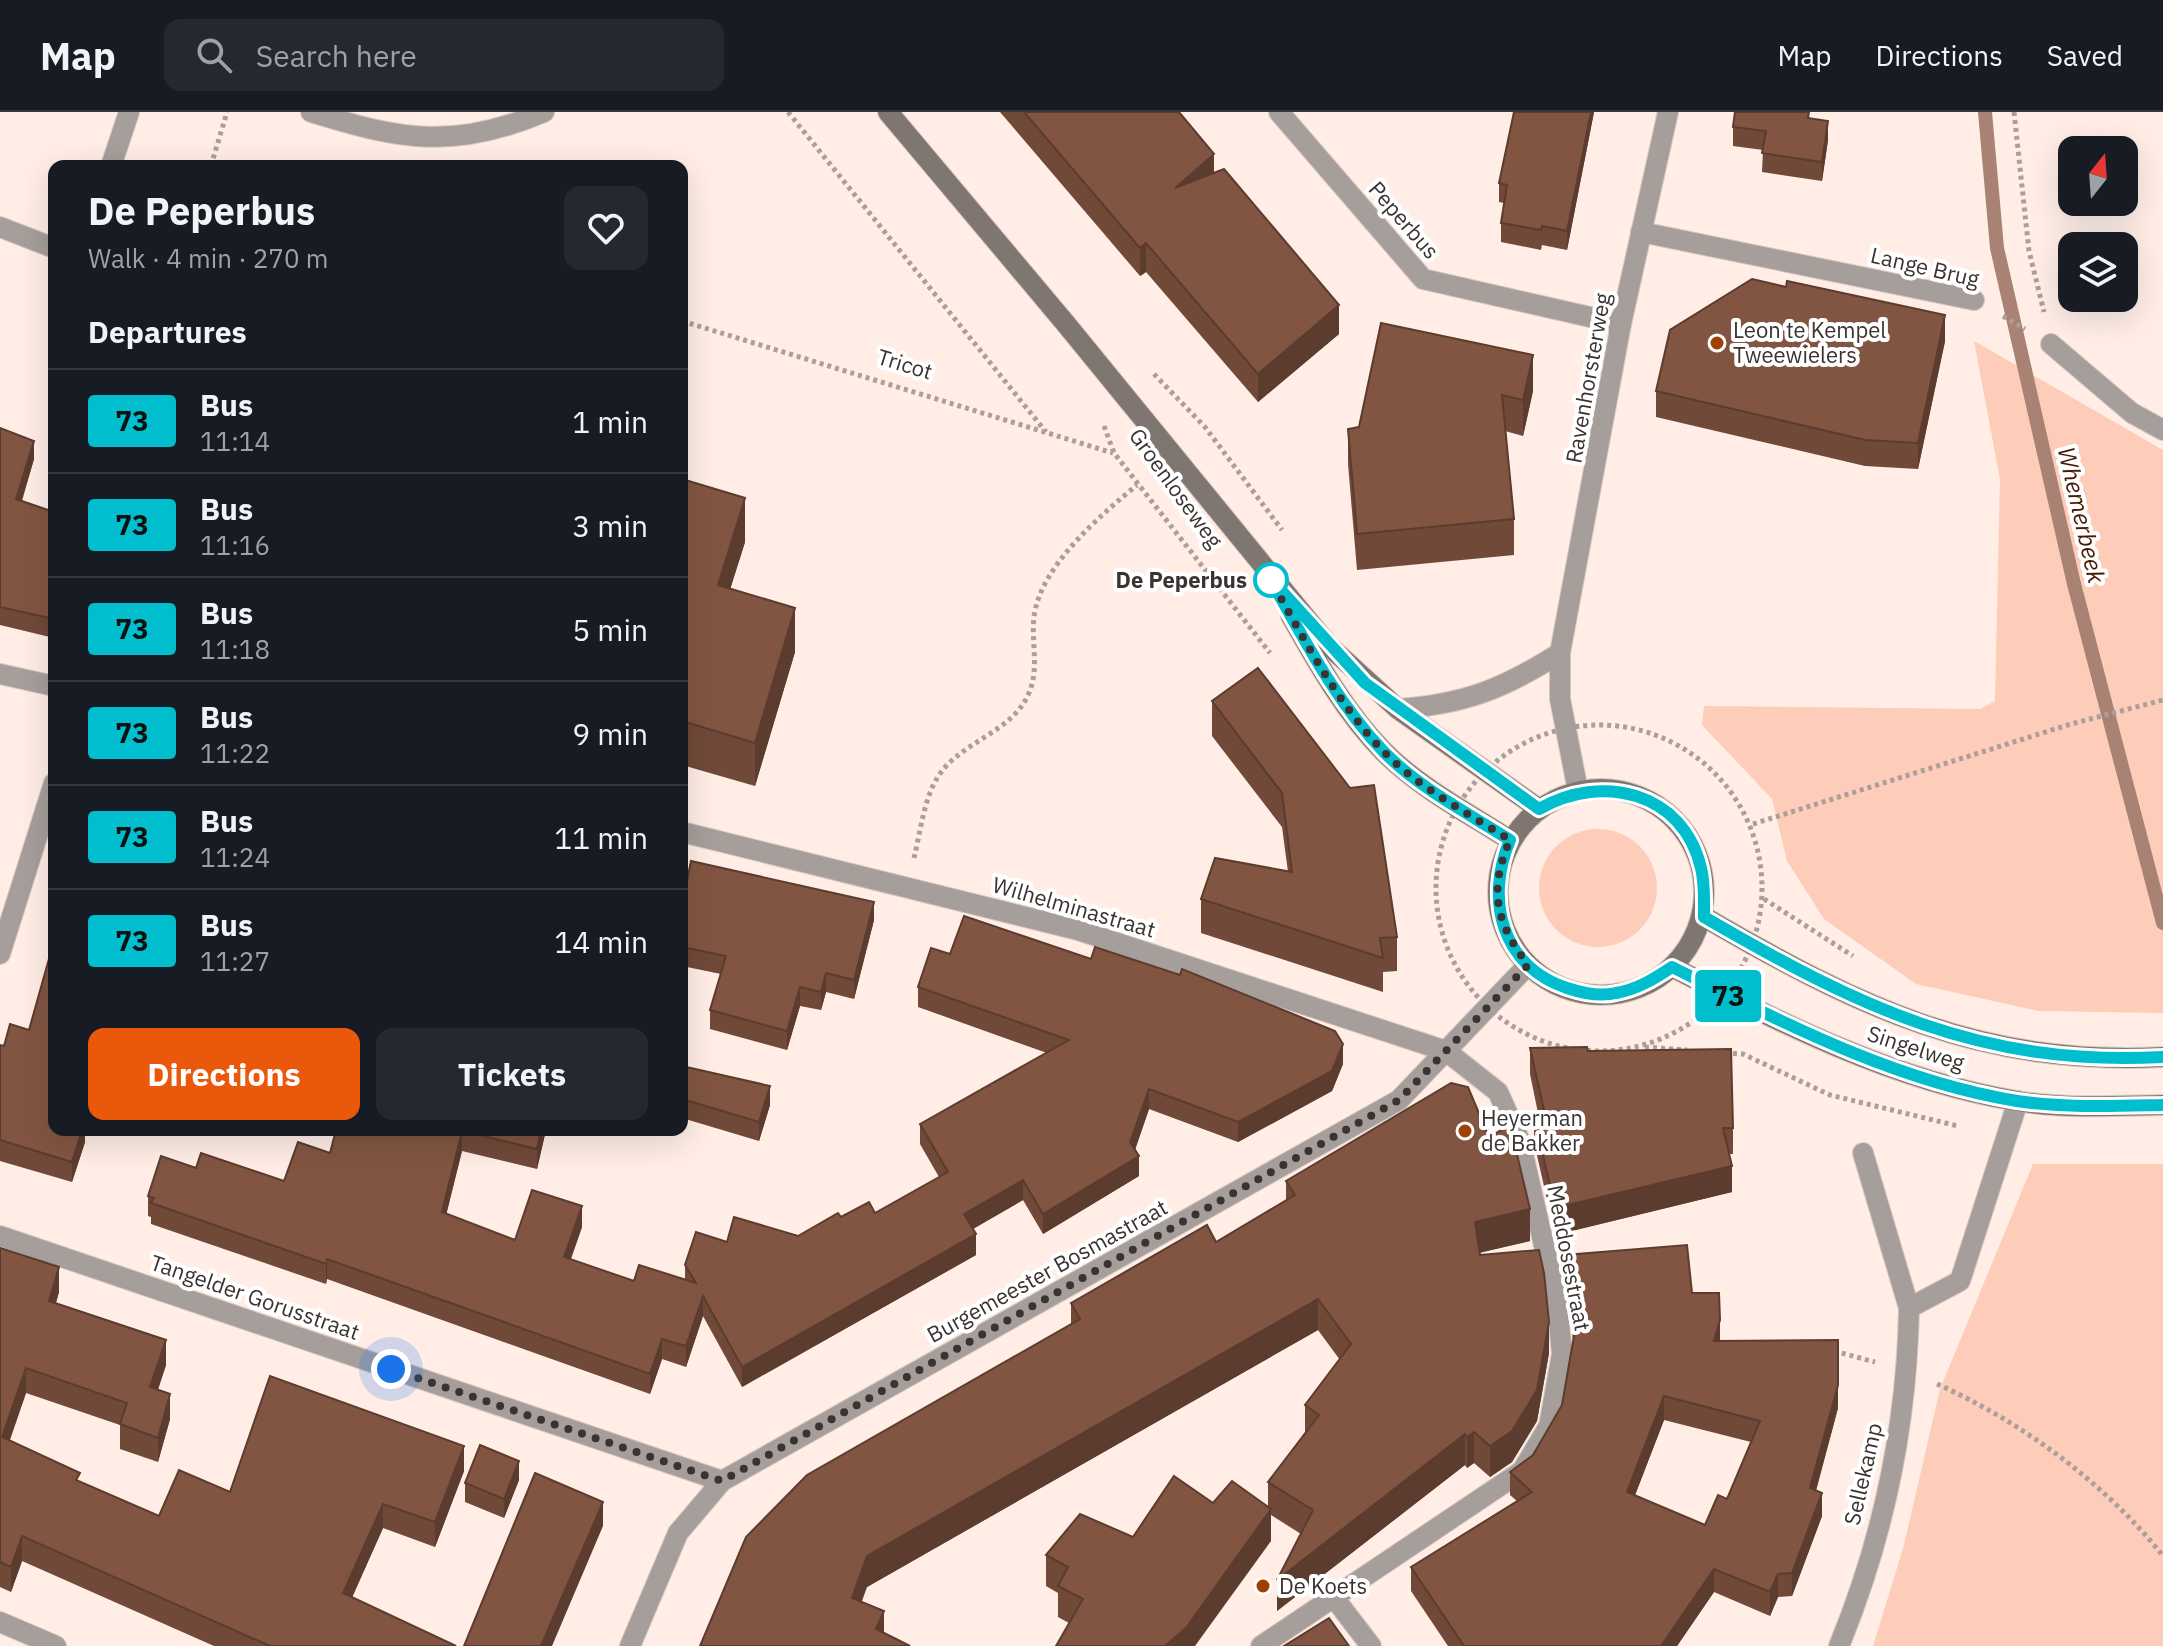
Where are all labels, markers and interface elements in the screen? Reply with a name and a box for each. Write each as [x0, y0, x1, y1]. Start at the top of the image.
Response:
search box [164, 19, 724, 91]
text: Map [40, 31, 116, 80]
icon: search [192, 33, 236, 77]
text: Search here [256, 36, 417, 75]
text: Map [1777, 37, 1831, 74]
text: Directions [1875, 37, 2003, 74]
text: Saved [2047, 37, 2123, 74]
north arrow [2058, 136, 2138, 216]
map controls [2058, 136, 2138, 312]
street label: Peperbus [1363, 175, 1446, 265]
text: De Peperbus [88, 186, 315, 235]
button: heart [564, 186, 648, 270]
button: layers [2058, 232, 2138, 312]
street label: Lange Brug [1868, 240, 1983, 293]
text: Walk · 4 min · 270 m [88, 241, 328, 275]
street label: Ravenhorsterweg [1558, 290, 1617, 465]
text: Departures [88, 312, 247, 351]
place label: Leon te Kempel Tweewielers [1733, 315, 1886, 369]
marker: Leon te Kempel Tweewielers [1708, 334, 1726, 352]
street label: Tricot [874, 341, 936, 386]
text: Bus [200, 385, 253, 424]
text: 73 [115, 402, 149, 439]
text: 1 min [572, 402, 648, 441]
street label: Groenloseweg [1123, 422, 1230, 554]
text: 11:14 [200, 424, 270, 458]
water label: Whemerbeek [2051, 444, 2113, 586]
text: Bus [200, 489, 253, 528]
text: 73 [115, 506, 149, 543]
text: 3 min [572, 506, 648, 545]
text: 11:16 [200, 528, 270, 562]
marker: De Peperbus [1254, 563, 1288, 597]
place label: De Peperbus [1116, 565, 1247, 594]
text: Bus [200, 593, 253, 632]
text: 73 [115, 610, 149, 647]
text: 5 min [572, 610, 648, 649]
text: 11:18 [200, 632, 270, 666]
text: Bus [200, 697, 253, 736]
text: 73 [115, 714, 149, 751]
text: 9 min [572, 714, 648, 753]
text: 11:22 [200, 736, 270, 770]
text: Bus [200, 801, 253, 840]
text: 73 [115, 818, 149, 855]
text: 11 min [554, 818, 648, 857]
text: 11:24 [200, 840, 270, 874]
street label: Wilhelminastraat [989, 869, 1159, 944]
text: Bus [200, 905, 253, 944]
text: 73 [115, 922, 149, 959]
text: 14 min [554, 922, 648, 961]
text: 11:27 [200, 944, 270, 978]
line badge: 73 [1692, 970, 1764, 1022]
text: 73 [1711, 977, 1745, 1014]
street label: Singelweg [1864, 1018, 1969, 1077]
button: Directions [88, 1028, 360, 1120]
button: Tickets [376, 1028, 648, 1120]
place label: Heyerman de Bakker [1481, 1103, 1583, 1157]
marker: Heyerman de Bakker [1456, 1122, 1474, 1140]
street label: Meddosestraat [1541, 1182, 1598, 1333]
street label: Burgemeester Bosmastraat [921, 1192, 1172, 1349]
street label: Tangelder Gorusstraat [147, 1247, 364, 1346]
your location [371, 1349, 411, 1389]
street label: Sellekamp [1837, 1420, 1888, 1528]
place label: De Koets [1279, 1571, 1367, 1600]
marker: De Koets [1254, 1577, 1272, 1595]

